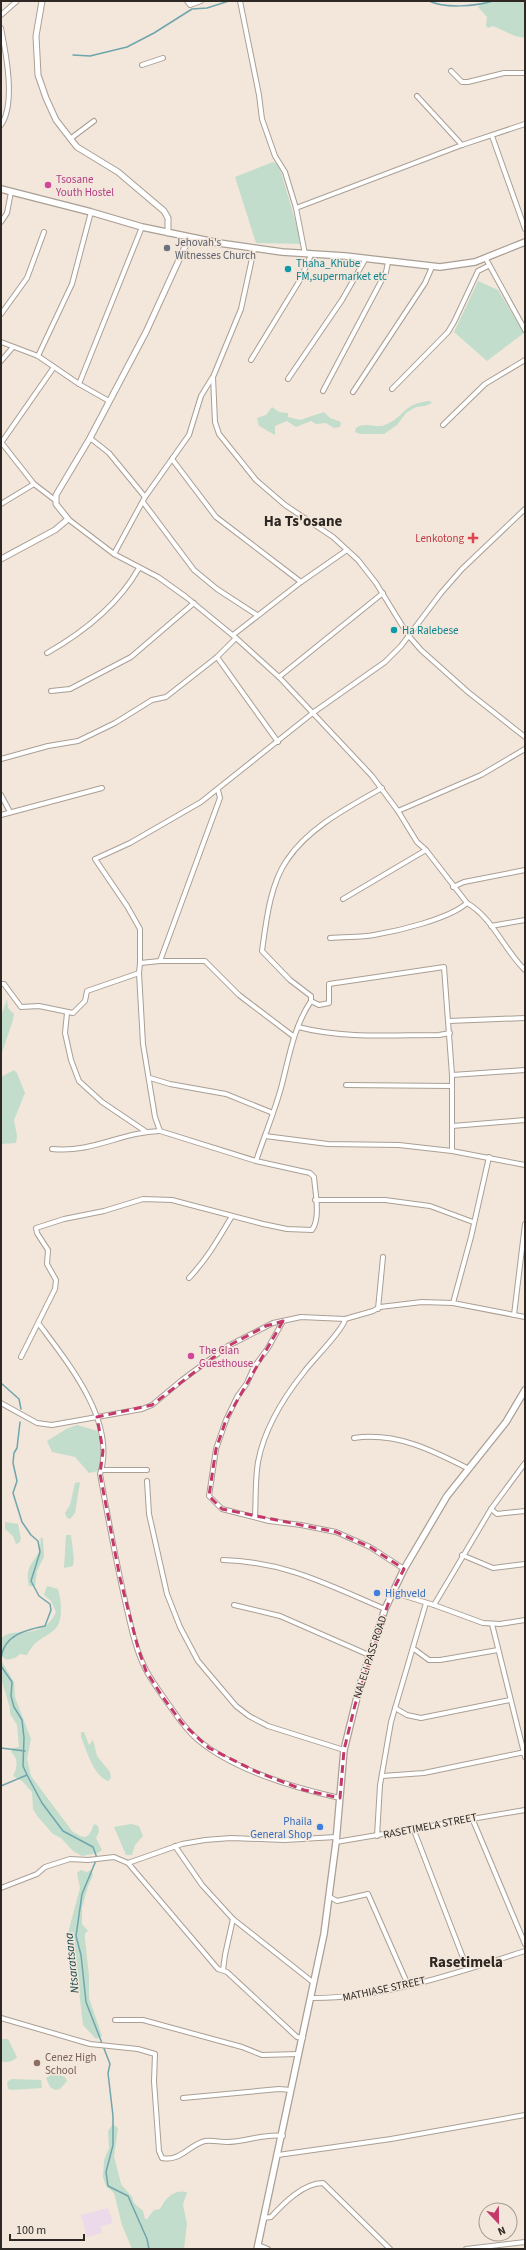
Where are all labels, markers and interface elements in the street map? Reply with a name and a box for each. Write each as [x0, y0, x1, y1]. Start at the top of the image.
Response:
place label: Tsosane Youth Hostel [55, 172, 114, 200]
marker: Tsosane Youth Hostel [43, 180, 53, 190]
place label: Jehovah's Witnesses Church [175, 235, 256, 263]
marker: Jehovah's Witnesses Church [162, 243, 172, 253]
place label: Thaha_Khube FM,supermarket etc [296, 256, 387, 284]
marker: Thaha_Khube FM,supermarket etc [283, 264, 293, 274]
district label: Ha Ts'osane [264, 511, 342, 532]
place label: Lenkotong [415, 531, 464, 546]
marker: Lenkotong [467, 532, 479, 544]
place label: Ha Ralebese [402, 623, 459, 638]
marker: Ha Ralebese [389, 625, 399, 635]
place label: The Clan Guesthouse [199, 1343, 254, 1371]
marker: The Clan Guesthouse [186, 1351, 196, 1361]
place label: Highveld [385, 1586, 426, 1601]
marker: Highveld [372, 1588, 382, 1598]
street label: NALELI PASS ROAD [350, 1613, 391, 1700]
street label: RASETIMELA STREET [382, 1810, 478, 1842]
place label: Phaila General Shop [250, 1814, 312, 1842]
marker: Phaila General Shop [315, 1822, 325, 1832]
water label: Ntsaratsana [60, 1931, 84, 1994]
district label: Rasetimela [429, 1952, 503, 1973]
street label: MATHIASE STREET [341, 1973, 427, 2005]
place label: Cenez High School [45, 2050, 97, 2078]
marker: Cenez High School [32, 2058, 42, 2068]
north arrow [478, 2202, 518, 2242]
scale bar [10, 2216, 84, 2242]
text: 100 m [16, 2222, 46, 2239]
text: N [495, 2222, 508, 2239]

